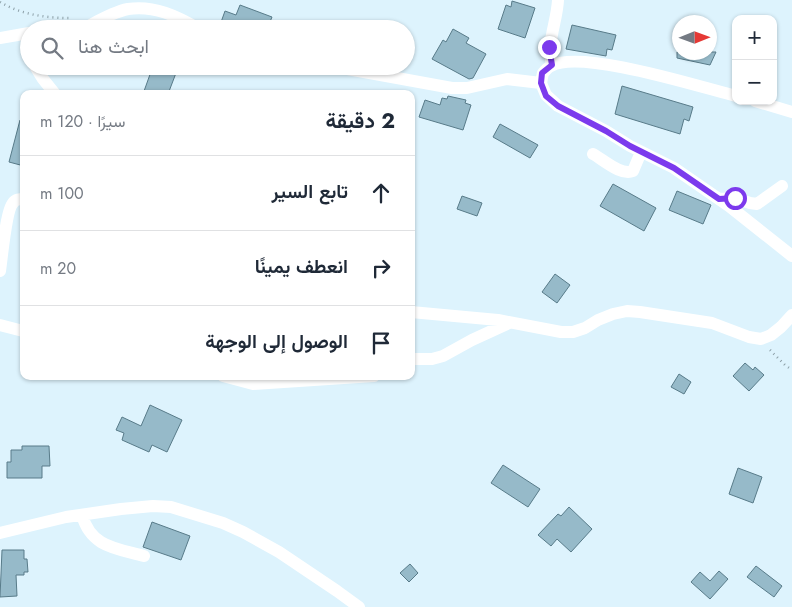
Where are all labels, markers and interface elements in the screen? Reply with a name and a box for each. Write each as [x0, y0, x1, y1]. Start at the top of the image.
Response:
north arrow [672, 15, 717, 60]
map controls [732, 15, 777, 105]
button: + [732, 15, 777, 60]
search box [20, 20, 415, 75]
text: ابحث هنا [78, 33, 149, 60]
icon: search [38, 34, 66, 62]
route end [538, 36, 561, 59]
button: − [732, 60, 777, 105]
text: 2 دقيقة [325, 106, 395, 136]
text: سيرًا · 120 m [40, 110, 125, 133]
text: تابع السير [271, 178, 348, 205]
icon: ahead [367, 179, 395, 207]
text: 100 m [40, 182, 84, 205]
route start [724, 187, 747, 210]
text: انعطف يمينًا [255, 253, 348, 280]
icon: right [367, 254, 395, 282]
text: 20 m [40, 257, 76, 280]
text: الوصول إلى الوجهة [205, 328, 348, 355]
icon: arrive [367, 329, 395, 357]

